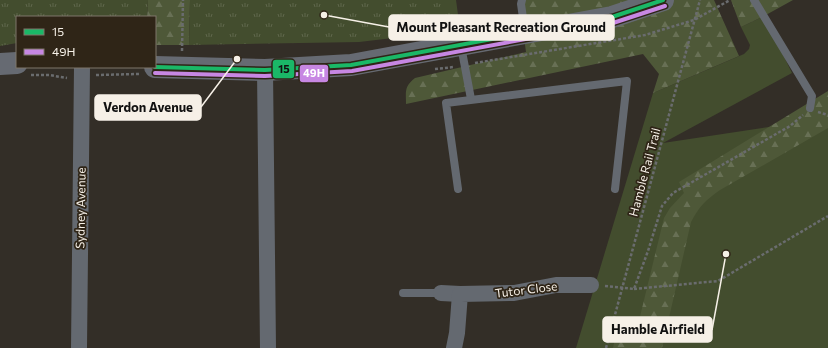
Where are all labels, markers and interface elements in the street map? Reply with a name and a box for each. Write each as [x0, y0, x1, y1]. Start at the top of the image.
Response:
callout: Mount Pleasant Recreation Ground [389, 15, 614, 40]
legend [16, 16, 156, 68]
text: Mount Pleasant Recreation Ground [396, 19, 606, 35]
text: 15 [52, 24, 64, 38]
text: 49H [52, 44, 75, 58]
line badge: 15 [272, 59, 295, 79]
text: 15 [278, 62, 290, 75]
line badge: 49H [299, 64, 329, 83]
text: 49H [303, 66, 325, 79]
callout: Verdon Avenue [95, 95, 201, 120]
text: Verdon Avenue [103, 99, 193, 115]
street label: Hamble Rail Trail [625, 126, 663, 218]
street label: Sydney Avenue [72, 167, 88, 249]
street label: Tutor Close [494, 278, 558, 300]
callout: Hamble Airfield [603, 317, 712, 342]
text: Hamble Airfield [611, 321, 705, 337]

